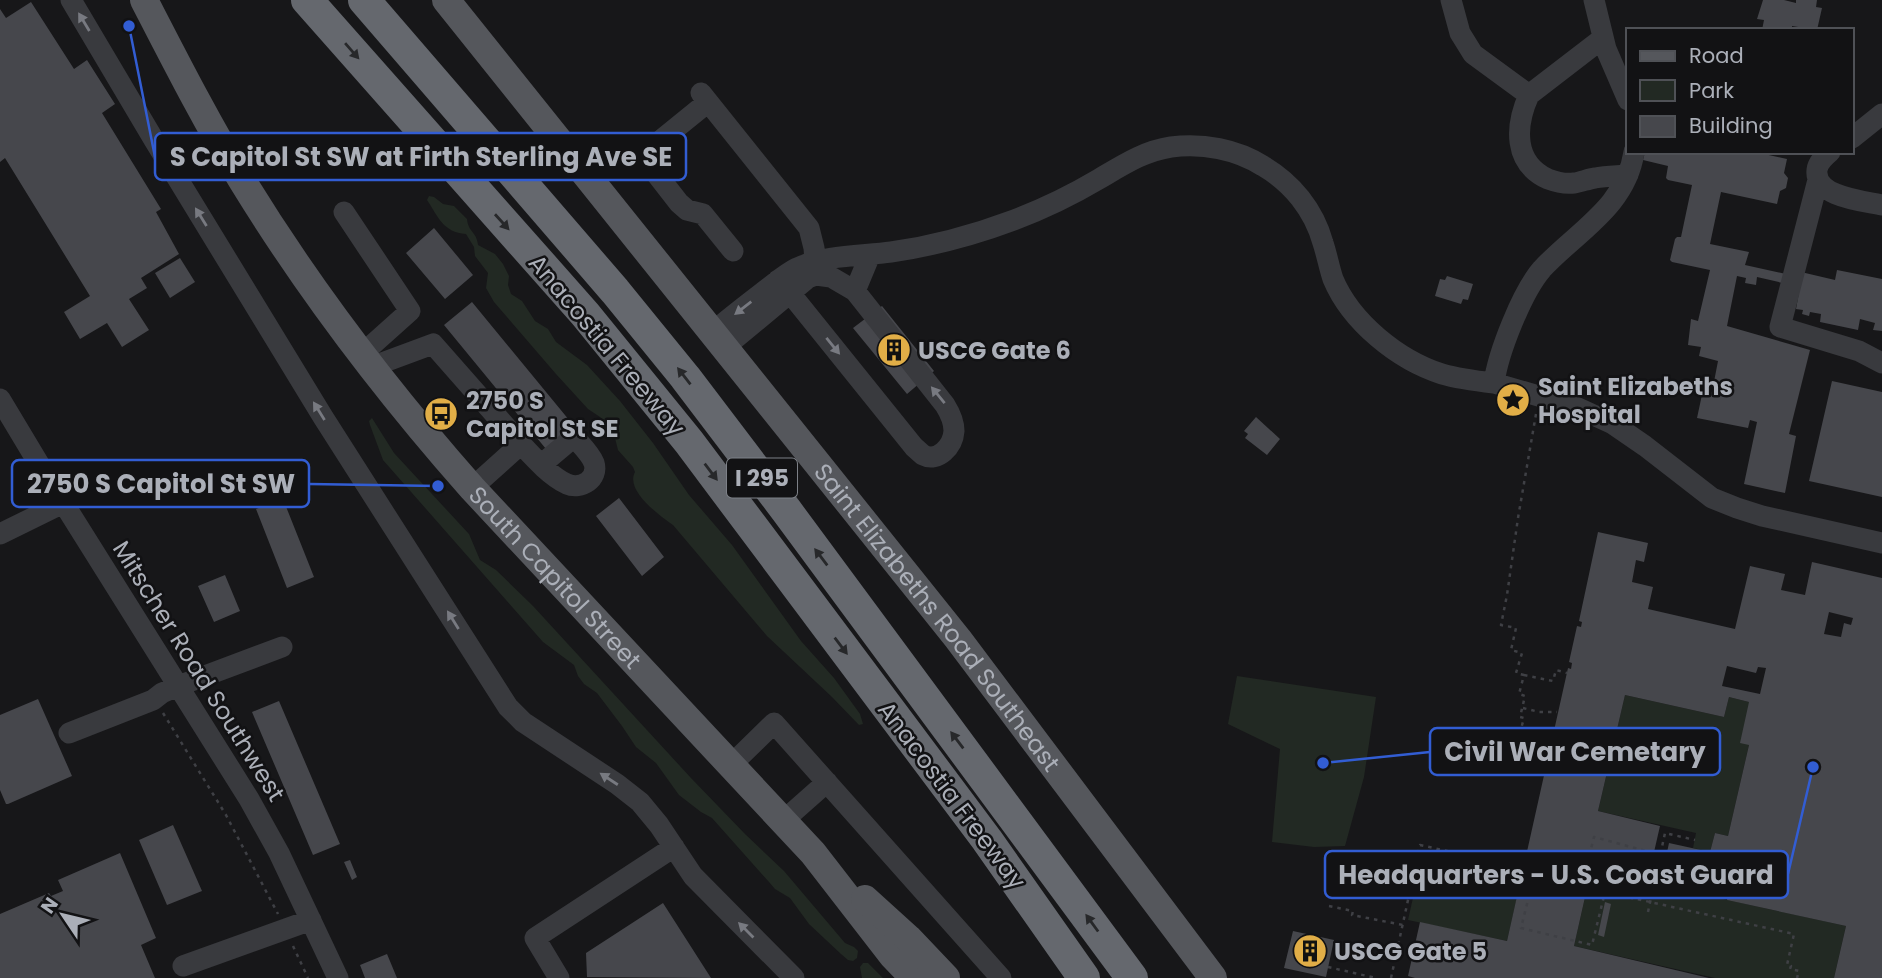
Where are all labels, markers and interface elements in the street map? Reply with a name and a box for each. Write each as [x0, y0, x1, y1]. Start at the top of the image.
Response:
one-way arrow [77, 12, 90, 31]
legend [1626, 28, 1854, 154]
text: Road [1689, 41, 1744, 70]
one-way arrow [344, 43, 359, 60]
text: Park [1689, 76, 1734, 105]
text: Building [1689, 111, 1773, 140]
callout: S Capitol St SW at Firth Sterling Ave SE [155, 133, 686, 180]
text: S Capitol St SW at Firth Sterling Ave SE [170, 139, 672, 175]
one-way arrow [194, 207, 207, 226]
one-way arrow [494, 213, 510, 230]
street label: Anacostia Freeway [521, 247, 693, 443]
one-way arrow [734, 300, 751, 315]
building icon: USCG Gate 6 [875, 331, 913, 369]
place label: USCG Gate 6 [918, 334, 1071, 367]
one-way arrow [825, 337, 840, 355]
one-way arrow [676, 368, 691, 386]
place label: Saint Elizabeths Hospital [1538, 370, 1733, 431]
place icon: Saint Elizabeths Hospital [1494, 381, 1532, 419]
place label: 2750 S Capitol St SE [466, 384, 619, 445]
one-way arrow [931, 387, 946, 404]
bus stop icon: 2750 S Capitol St SE [422, 395, 460, 433]
one-way arrow [313, 401, 326, 421]
street label: Saint Elizabeths Road Southeast [807, 456, 1068, 778]
road number: I 295 [727, 458, 797, 498]
callout: 2750 S Capitol St SW [12, 460, 309, 507]
one-way arrow [703, 463, 717, 481]
text: 2750 S Capitol St SW [27, 466, 295, 502]
street label: South Capitol Street [462, 479, 649, 676]
street label: Mitscher Road Southwest [105, 534, 293, 808]
one-way arrow [814, 548, 828, 566]
one-way arrow [446, 610, 459, 630]
one-way arrow [834, 636, 848, 655]
street label: Anacostia Freeway [870, 694, 1034, 896]
callout: Civil War Cemetary [1430, 728, 1720, 775]
one-way arrow [950, 731, 964, 749]
text: Civil War Cemetary [1444, 734, 1706, 770]
one-way arrow [600, 772, 618, 786]
callout: Headquarters - U.S. Coast Guard [1325, 851, 1788, 898]
text: Headquarters - U.S. Coast Guard [1338, 857, 1774, 893]
north arrow [28, 880, 98, 950]
text: N [34, 892, 65, 919]
one-way arrow [1085, 914, 1099, 932]
one-way arrow [738, 922, 755, 938]
building icon: USCG Gate 5 [1291, 932, 1329, 970]
place label: USCG Gate 5 [1334, 935, 1487, 968]

